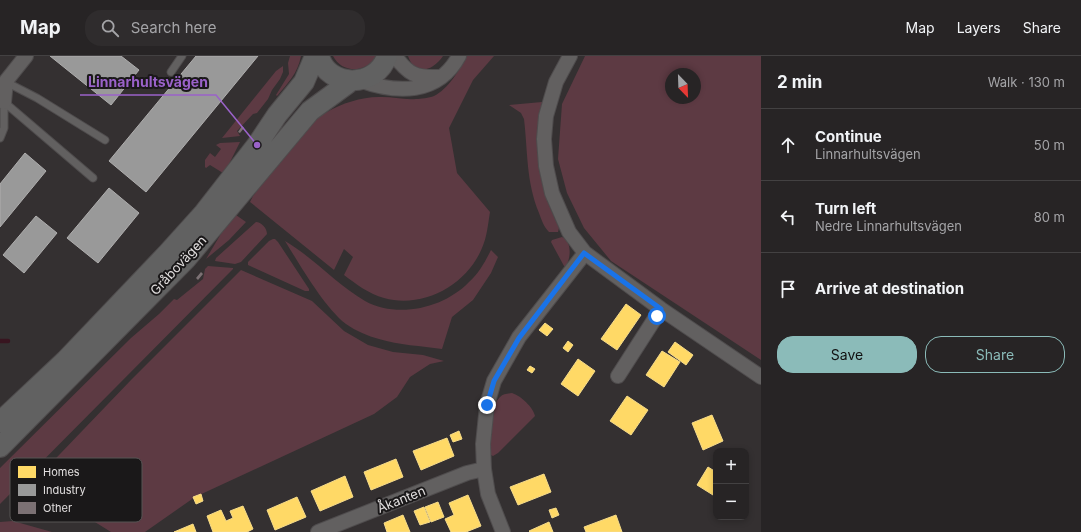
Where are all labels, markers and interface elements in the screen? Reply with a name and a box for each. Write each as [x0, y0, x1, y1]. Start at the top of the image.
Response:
search box [85, 10, 365, 46]
text: Map [20, 16, 61, 39]
icon: search [99, 17, 121, 39]
text: Search here [131, 18, 216, 37]
text: Map [906, 19, 935, 36]
text: Layers [957, 19, 1001, 36]
text: Share [1023, 19, 1061, 36]
north arrow [665, 68, 701, 104]
callout: Linnarhultsvägen [80, 69, 216, 95]
text: 2 min [777, 72, 822, 92]
text: Linnarhultsvägen [88, 73, 208, 90]
text: Walk · 130 m [988, 74, 1065, 90]
text: Continue [815, 127, 882, 146]
icon: ahead [777, 134, 799, 156]
text: 50 m [1034, 137, 1065, 153]
text: Linnarhultsvägen [815, 146, 921, 162]
text: Turn left [815, 199, 876, 218]
icon: left [777, 206, 799, 228]
text: 80 m [1034, 209, 1065, 225]
text: Nedre Linnarhultsvägen [815, 218, 962, 234]
street label: Gråbovägen [147, 232, 209, 298]
icon: arrive [777, 278, 799, 300]
text: Arrive at destination [815, 279, 964, 298]
route start [648, 307, 666, 325]
button: Save [777, 336, 917, 373]
button: Share [925, 336, 1065, 373]
route end [478, 396, 496, 414]
map controls [713, 448, 749, 520]
button: + [713, 448, 749, 484]
legend [10, 458, 142, 522]
text: Homes [43, 465, 80, 479]
street label: Åkanten [374, 481, 427, 516]
text: Industry [43, 483, 86, 497]
button: − [713, 484, 749, 520]
text: Other [43, 501, 72, 515]

